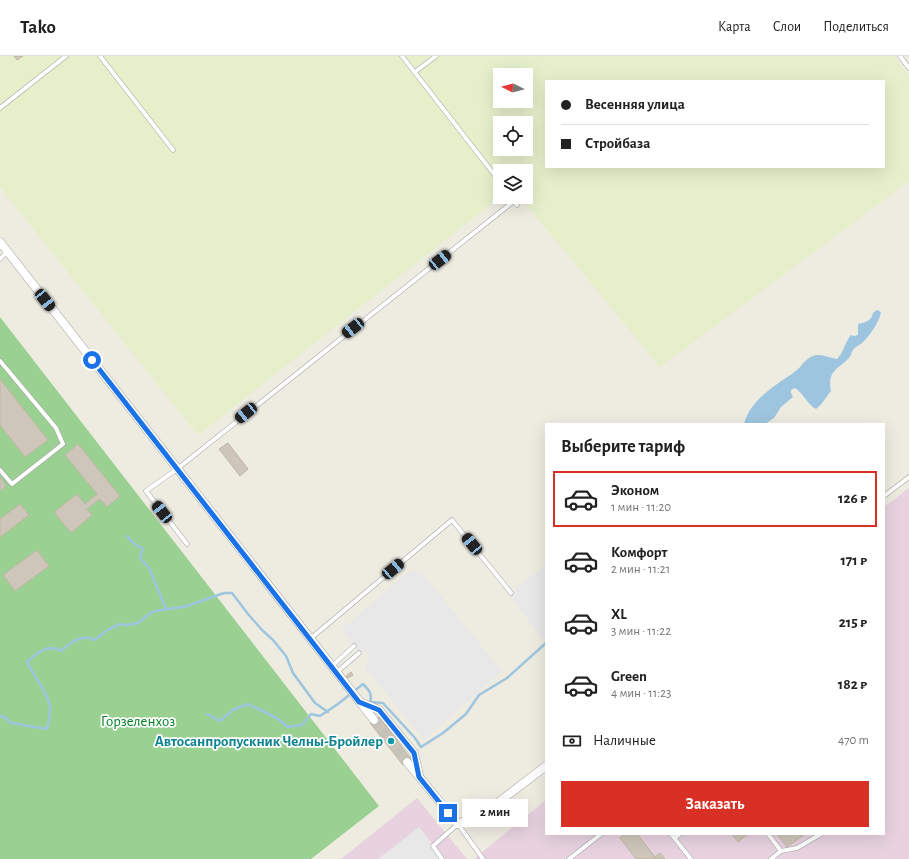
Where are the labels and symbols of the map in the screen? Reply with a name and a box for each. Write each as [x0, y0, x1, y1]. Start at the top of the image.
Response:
north arrow [493, 68, 533, 108]
car [427, 248, 453, 272]
car [33, 287, 57, 313]
car [340, 316, 366, 340]
route start [83, 351, 101, 369]
car [233, 401, 259, 425]
car [150, 499, 174, 525]
car [460, 531, 484, 557]
car [380, 557, 406, 581]
park label: Горзеленхоз [101, 714, 175, 729]
place label: Автосанпропускник Челны-Бройлер [155, 734, 383, 749]
marker: Автосанпропускник Челны-Бройлер [386, 736, 396, 746]
callout: 2 мин [462, 799, 528, 827]
route end [439, 804, 457, 822]

